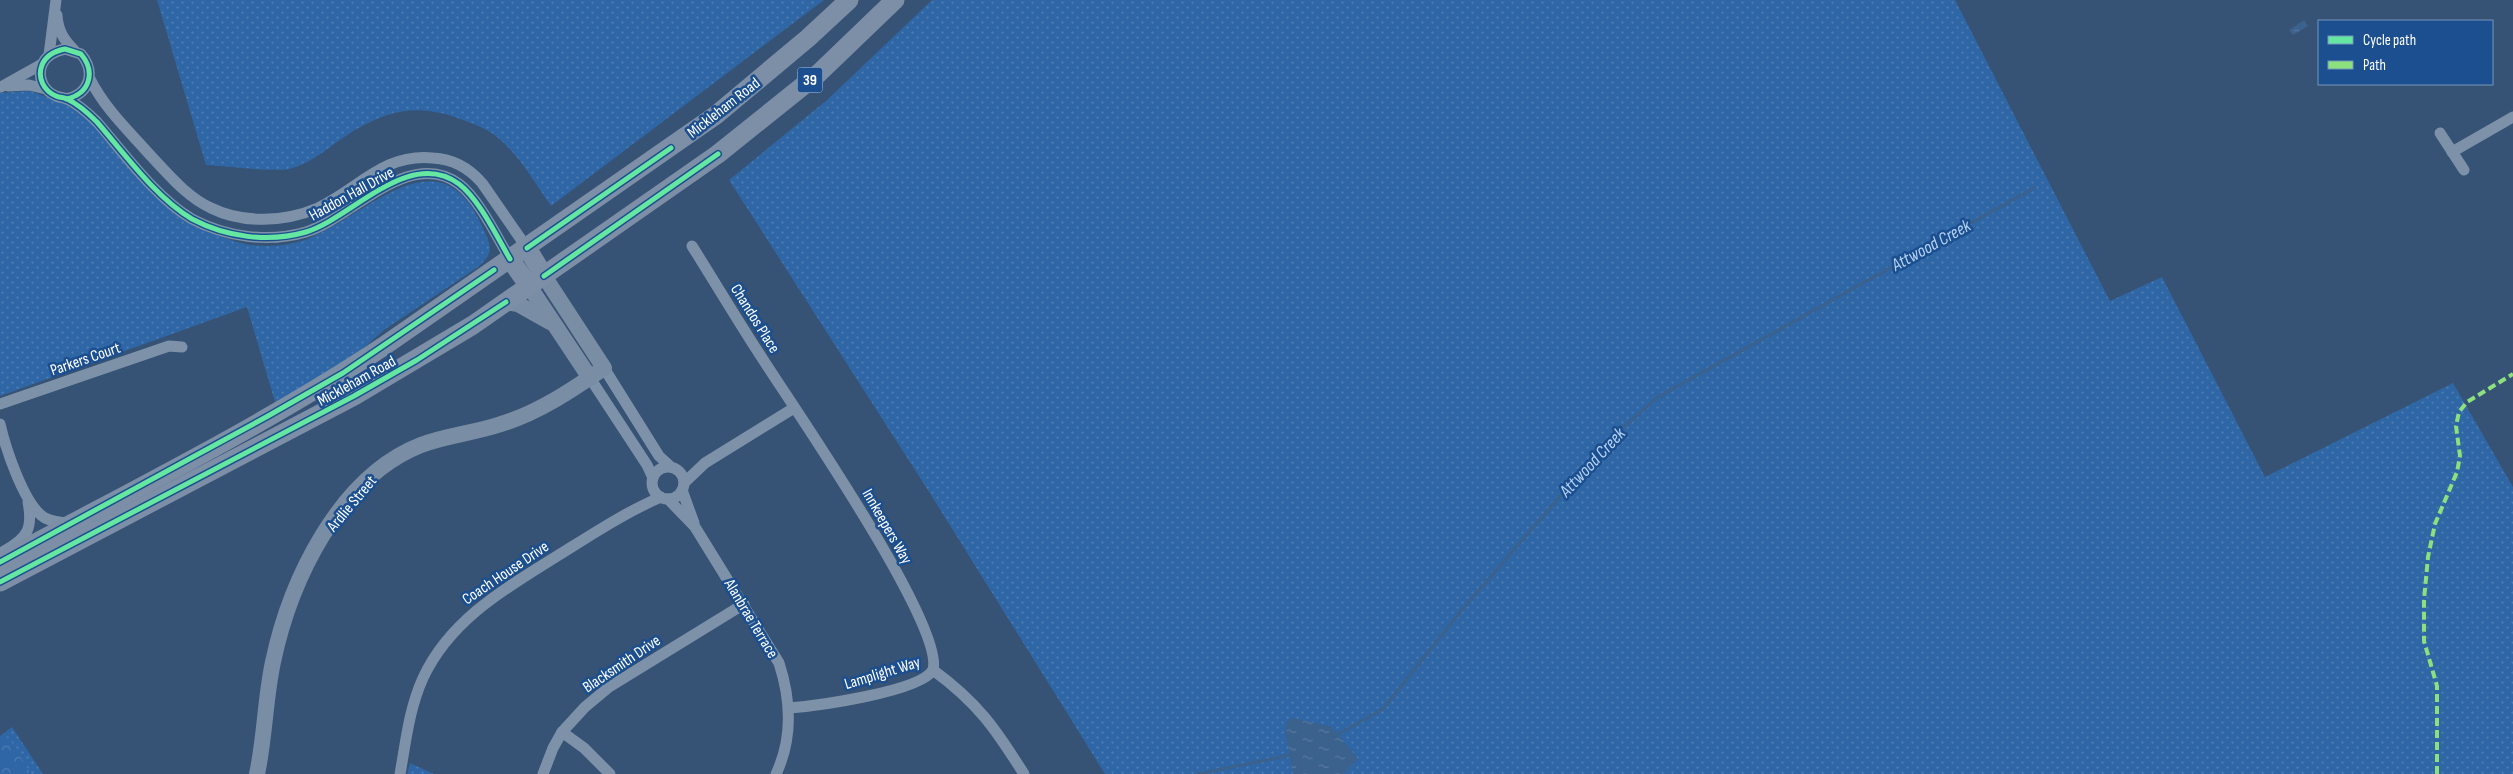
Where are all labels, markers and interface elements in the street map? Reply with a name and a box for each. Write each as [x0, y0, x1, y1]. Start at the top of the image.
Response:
legend [2318, 20, 2493, 85]
text: Cycle path [2363, 31, 2416, 50]
text: Path [2363, 56, 2386, 75]
road number: 39 [798, 68, 822, 92]
street label: Mickleham Road [684, 74, 764, 142]
street label: Haddon Hall Drive [306, 163, 398, 226]
water label: Attwood Creek [1887, 215, 1976, 276]
street label: Chandos Place [726, 281, 783, 357]
street label: Parkers Court [48, 339, 123, 380]
street label: Mickleham Road [314, 352, 399, 411]
water label: Attwood Creek [1554, 422, 1631, 502]
street label: Ardlie Street [323, 472, 381, 537]
street label: Innkeepers Way [858, 486, 916, 568]
street label: Coach House Drive [459, 537, 553, 609]
street label: Alanbrae Terrace [719, 575, 782, 662]
street label: Blacksmith Drive [579, 631, 664, 697]
street label: Lamplight Way [842, 653, 923, 694]

